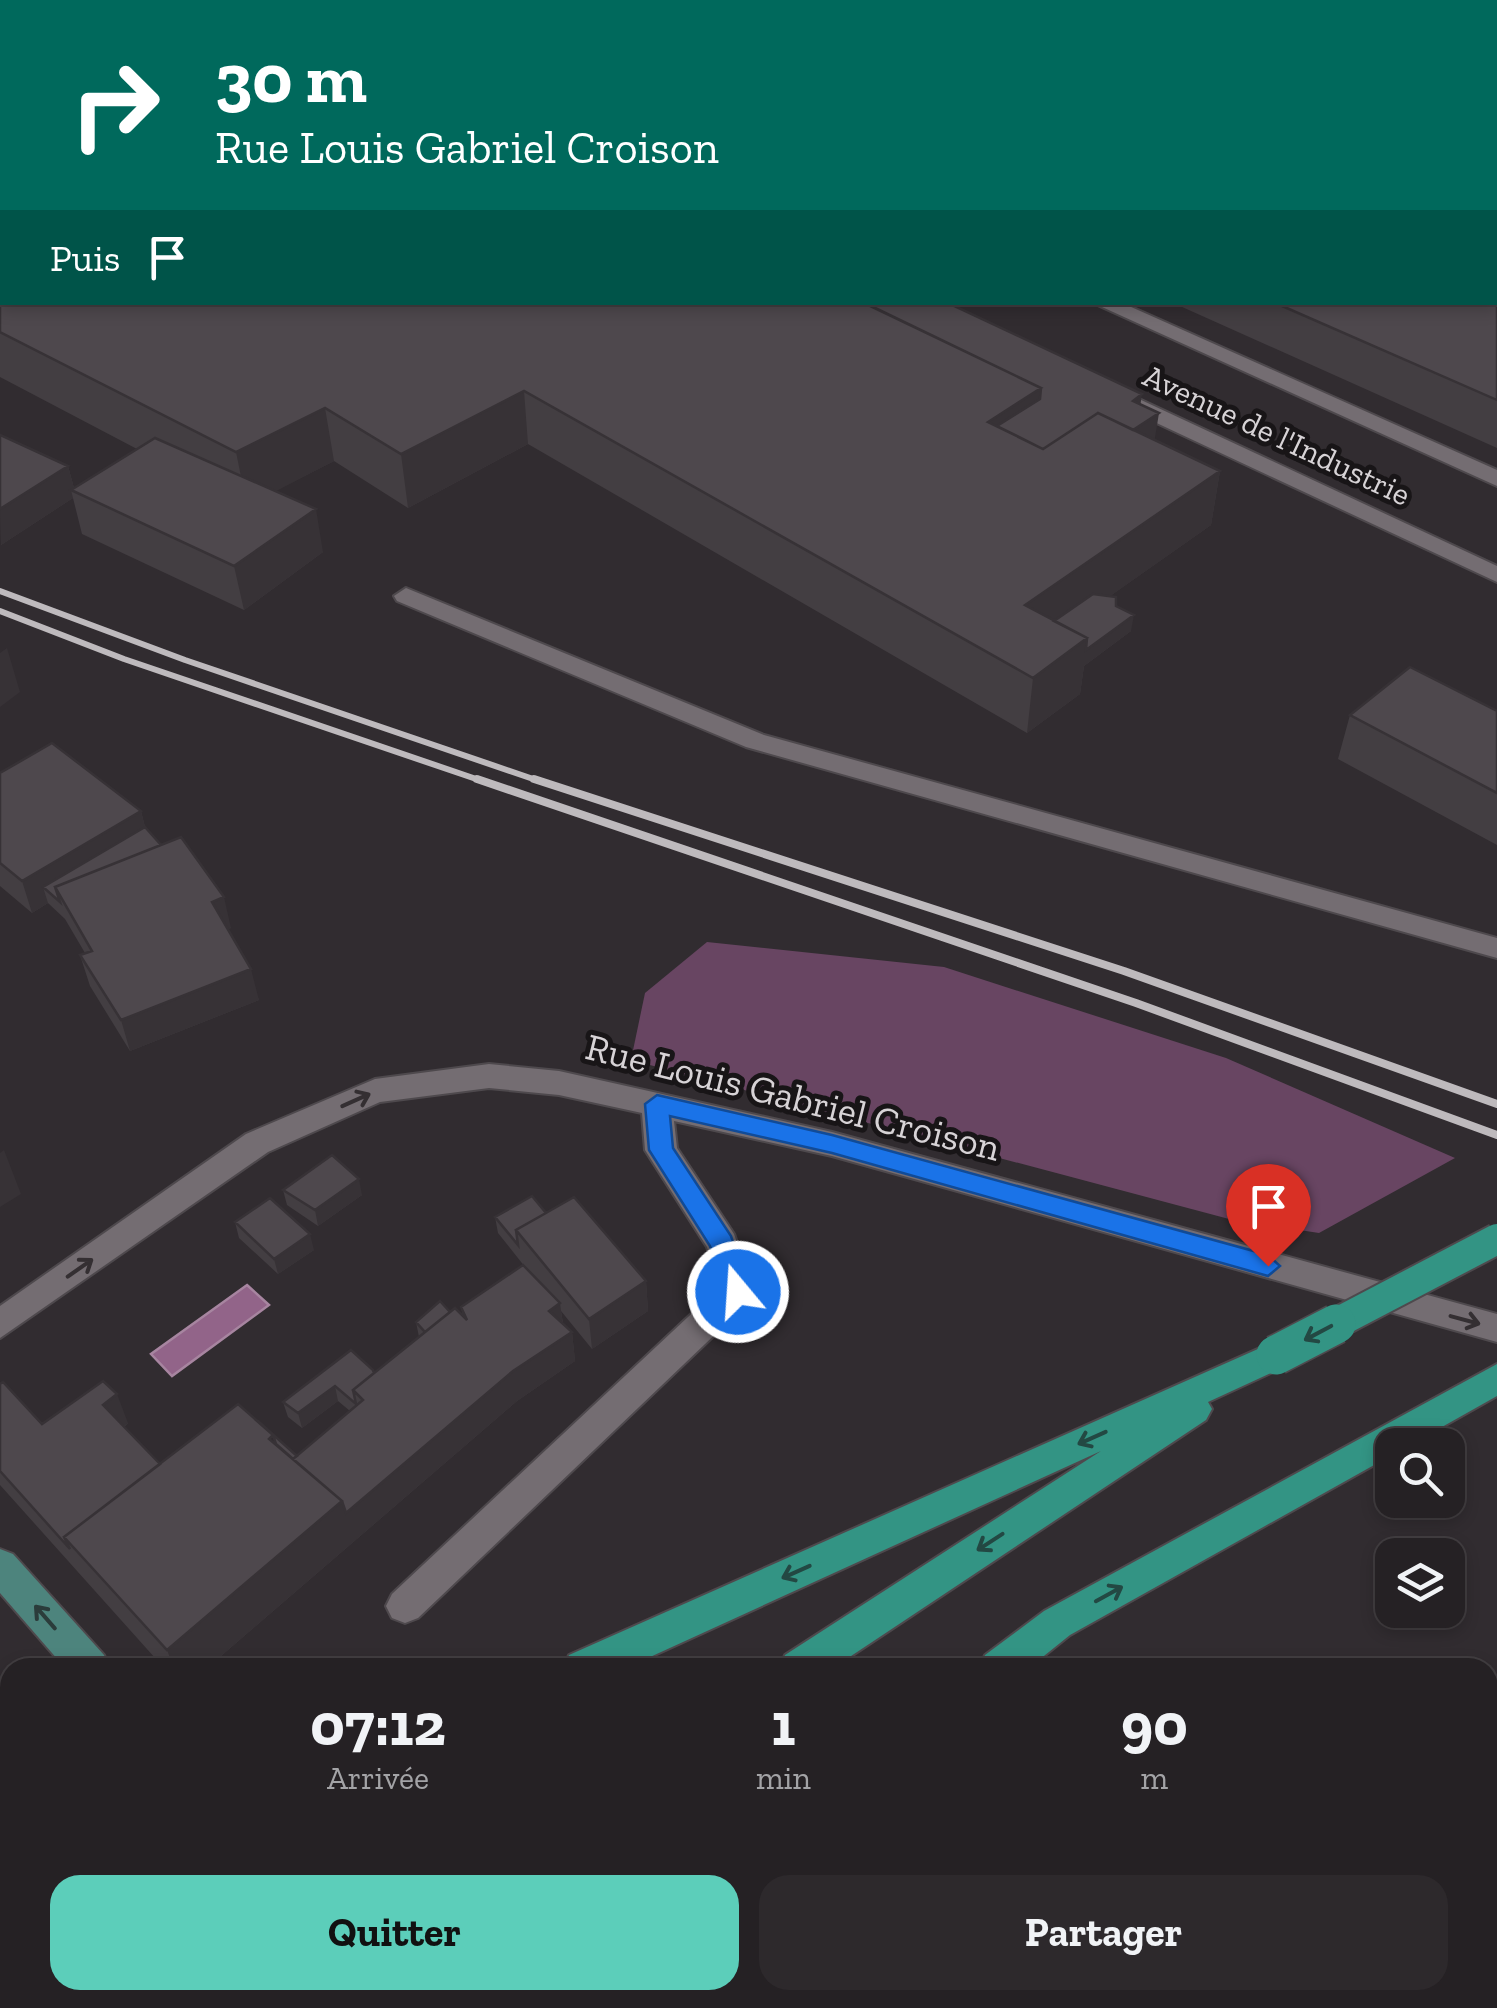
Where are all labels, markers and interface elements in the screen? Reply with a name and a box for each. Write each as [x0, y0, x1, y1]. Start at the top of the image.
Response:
text: 30 m [215, 36, 367, 120]
icon: right [50, 40, 180, 170]
text: Rue Louis Gabriel Croison [215, 121, 719, 175]
icon: arrive [140, 230, 195, 285]
text: Puis [50, 235, 120, 281]
street label: Avenue de l'Industrie [1137, 356, 1417, 514]
street label: Rue Louis Gabriel Croison [581, 1023, 1005, 1171]
one-way arrow [340, 1089, 370, 1108]
pin [1226, 1164, 1311, 1267]
icon: arrive [1241, 1179, 1296, 1234]
position arrow [686, 1240, 790, 1344]
one-way arrow [66, 1258, 93, 1279]
one-way arrow [1449, 1311, 1480, 1330]
one-way arrow [1303, 1324, 1333, 1343]
map controls [1375, 1428, 1465, 1628]
button: search [1375, 1428, 1465, 1518]
one-way arrow [1077, 1430, 1108, 1448]
one-way arrow [976, 1532, 1005, 1553]
button: layers [1375, 1538, 1465, 1628]
one-way arrow [781, 1564, 812, 1582]
one-way arrow [1093, 1584, 1123, 1604]
one-way arrow [33, 1605, 56, 1630]
text: 07:12 [310, 1688, 446, 1760]
text: 1 [771, 1688, 796, 1760]
text: 90 [1121, 1688, 1188, 1760]
text: Arrivée [327, 1759, 429, 1797]
text: min [756, 1759, 811, 1797]
text: m [1141, 1759, 1168, 1797]
button: Quitter [50, 1875, 739, 1990]
button: Partager [759, 1875, 1448, 1990]

